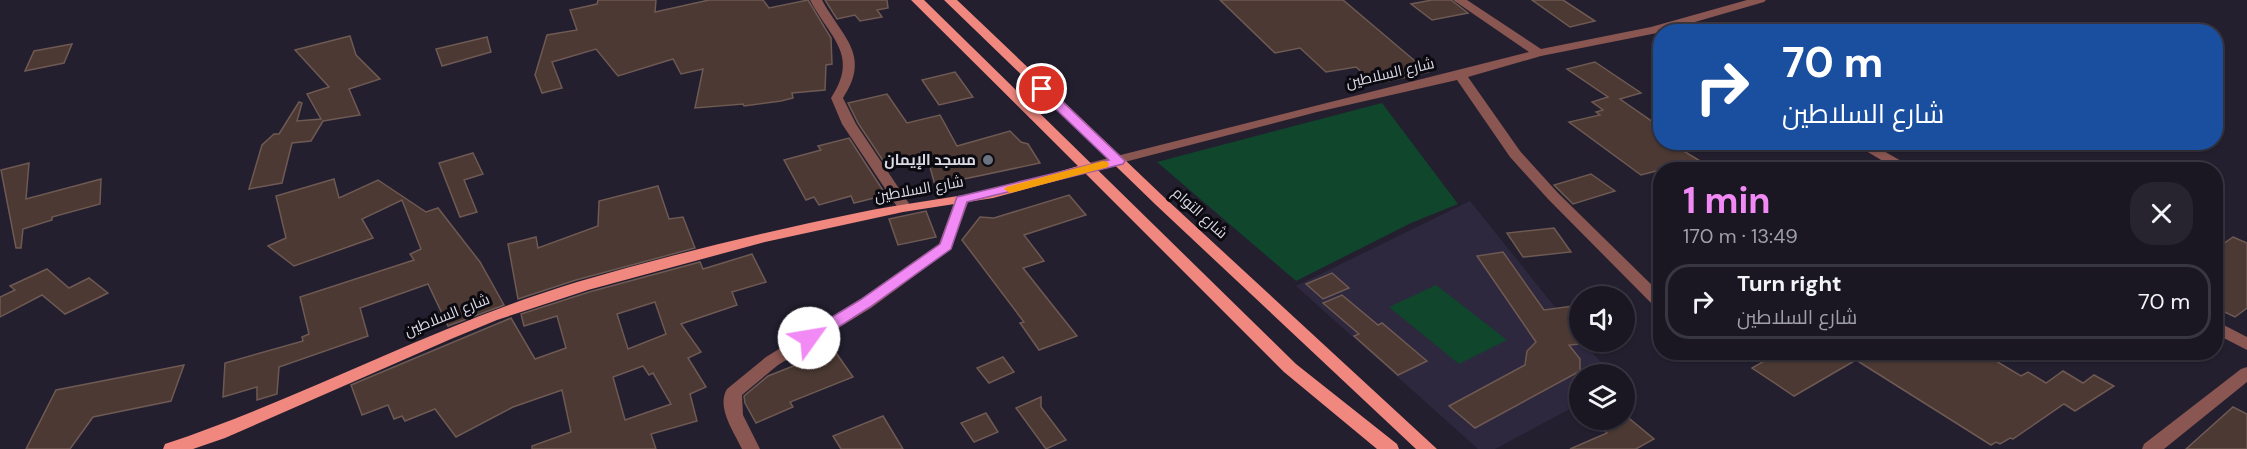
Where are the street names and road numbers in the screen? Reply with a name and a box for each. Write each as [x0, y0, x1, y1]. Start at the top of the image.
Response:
street label: شارع السلاطين [1344, 53, 1436, 94]
street label: شارع السلاطين [873, 171, 965, 208]
street label: شارع التوام [1167, 183, 1232, 244]
street label: شارع السلاطين [401, 289, 493, 342]

